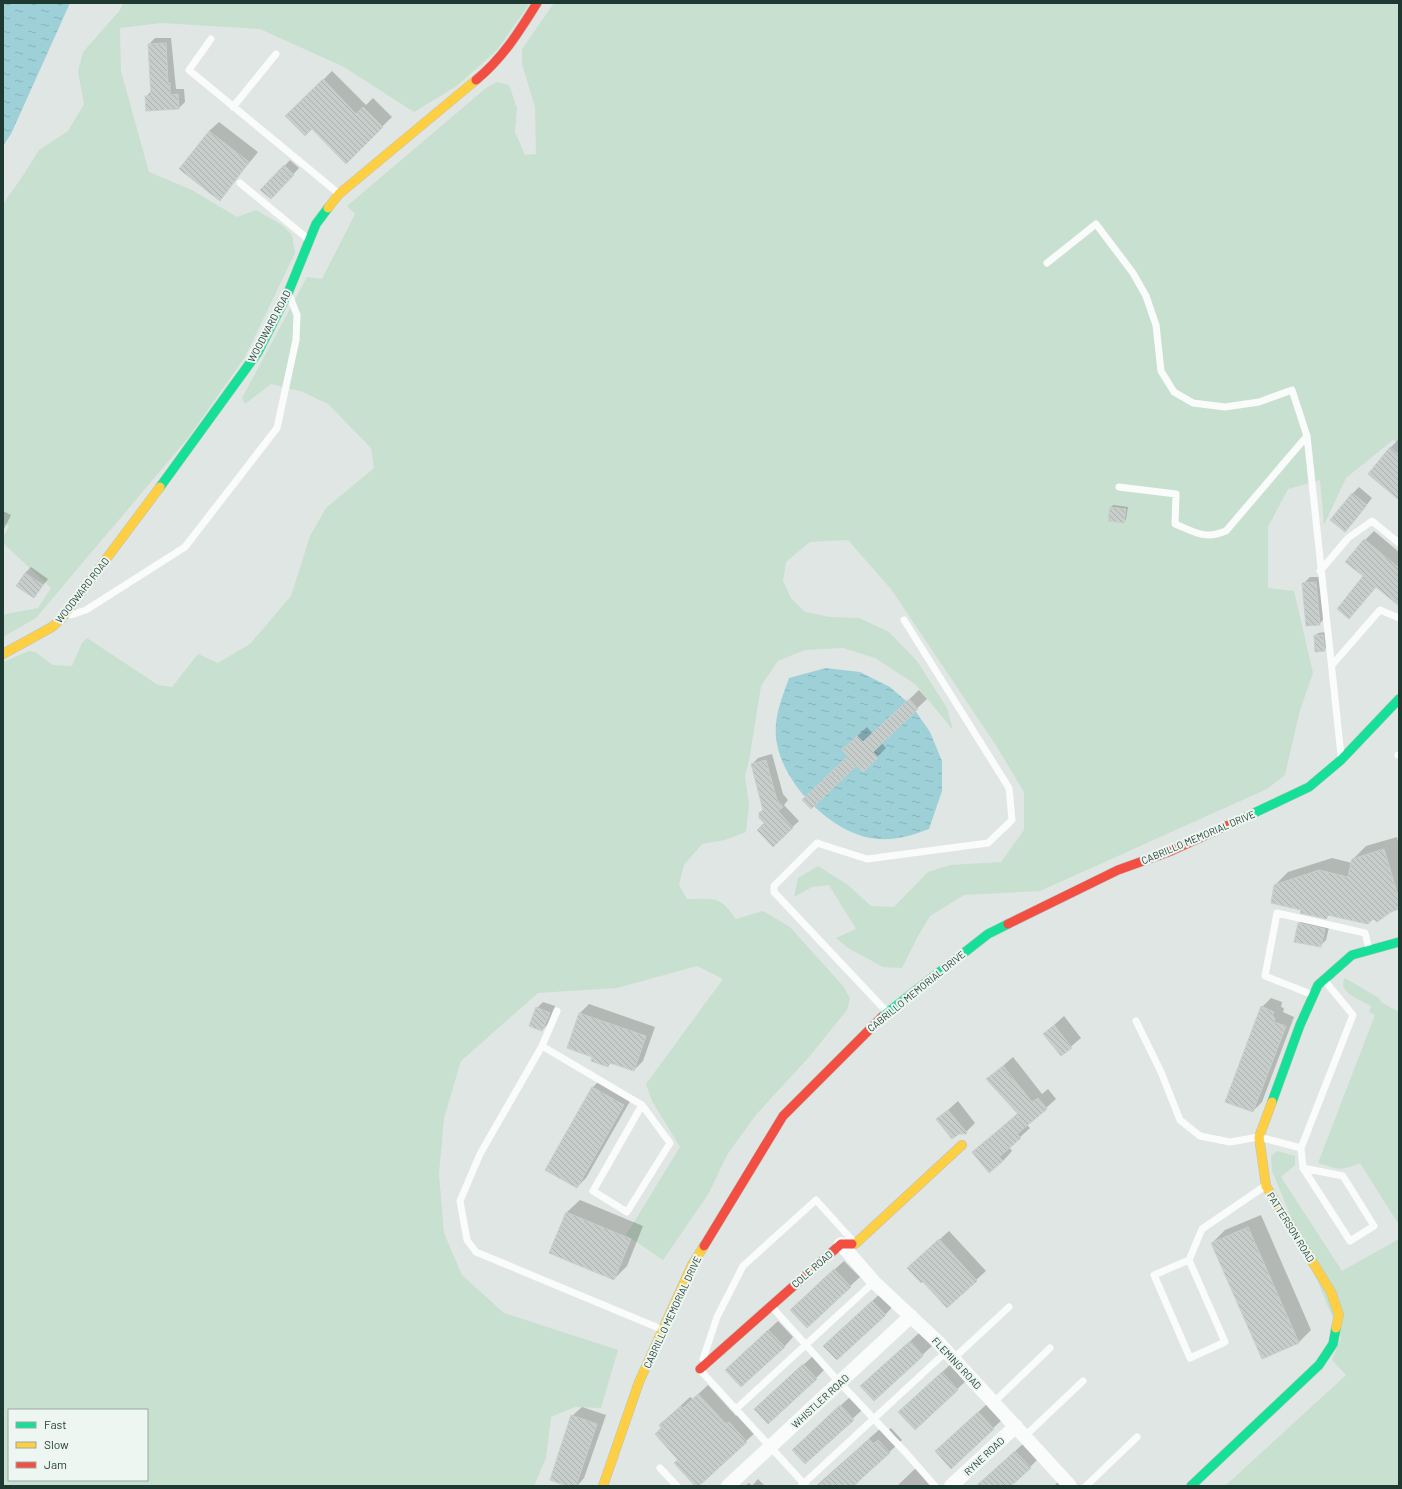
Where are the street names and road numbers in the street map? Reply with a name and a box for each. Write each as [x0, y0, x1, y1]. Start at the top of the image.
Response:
street label: WOODWARD ROAD [245, 288, 293, 364]
street label: WOODWARD ROAD [53, 555, 111, 625]
street label: CABRILLO MEMORIAL DRIVE [1139, 808, 1257, 866]
street label: CABRILLO MEMORIAL DRIVE [865, 948, 967, 1034]
street label: PATTERSON ROAD [1265, 1190, 1317, 1264]
street label: COLE ROAD [789, 1248, 835, 1290]
street label: CABRILLO MEMORIAL DRIVE [641, 1254, 703, 1370]
street label: FLEMING ROAD [930, 1335, 984, 1391]
street label: WHISTLER ROAD [789, 1371, 851, 1431]
street label: RYNE ROAD [961, 1434, 1007, 1478]

